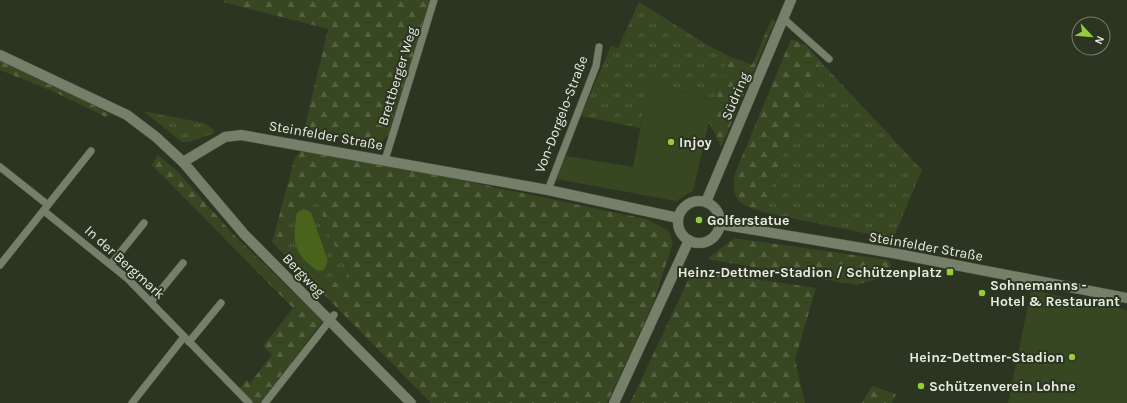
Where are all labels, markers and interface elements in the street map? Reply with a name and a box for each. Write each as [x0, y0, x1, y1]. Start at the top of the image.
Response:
north arrow [1071, 16, 1111, 56]
street label: Brettberger Weg [374, 25, 421, 128]
text: N [1092, 34, 1107, 47]
street label: Von-Dorgelo-Straße [531, 53, 592, 175]
street label: Südring [718, 69, 753, 123]
street label: Steinfelder Straße [268, 117, 384, 154]
place label: Injoy [679, 134, 712, 151]
marker: Injoy [666, 137, 676, 147]
place label: Golferstatue [707, 212, 790, 229]
marker: Golferstatue [694, 215, 704, 225]
street label: In der Bergmark [81, 222, 168, 303]
street label: Steinfelder Straße [868, 228, 984, 265]
street label: Bergweg [279, 250, 329, 301]
place label: Heinz-Dettmer-Stadion / Schützenplatz [678, 264, 942, 281]
marker: Heinz-Dettmer-Stadion / Schützenplatz [945, 267, 955, 277]
place label: Sohnemanns - Hotel & Restaurant [990, 277, 1120, 310]
marker: Sohnemanns - Hotel & Restaurant [977, 288, 987, 298]
place label: Heinz-Dettmer-Stadion [909, 349, 1064, 366]
marker: Heinz-Dettmer-Stadion [1067, 352, 1077, 362]
place label: Schützenverein Lohne [929, 378, 1076, 395]
marker: Schützenverein Lohne [916, 381, 926, 391]

